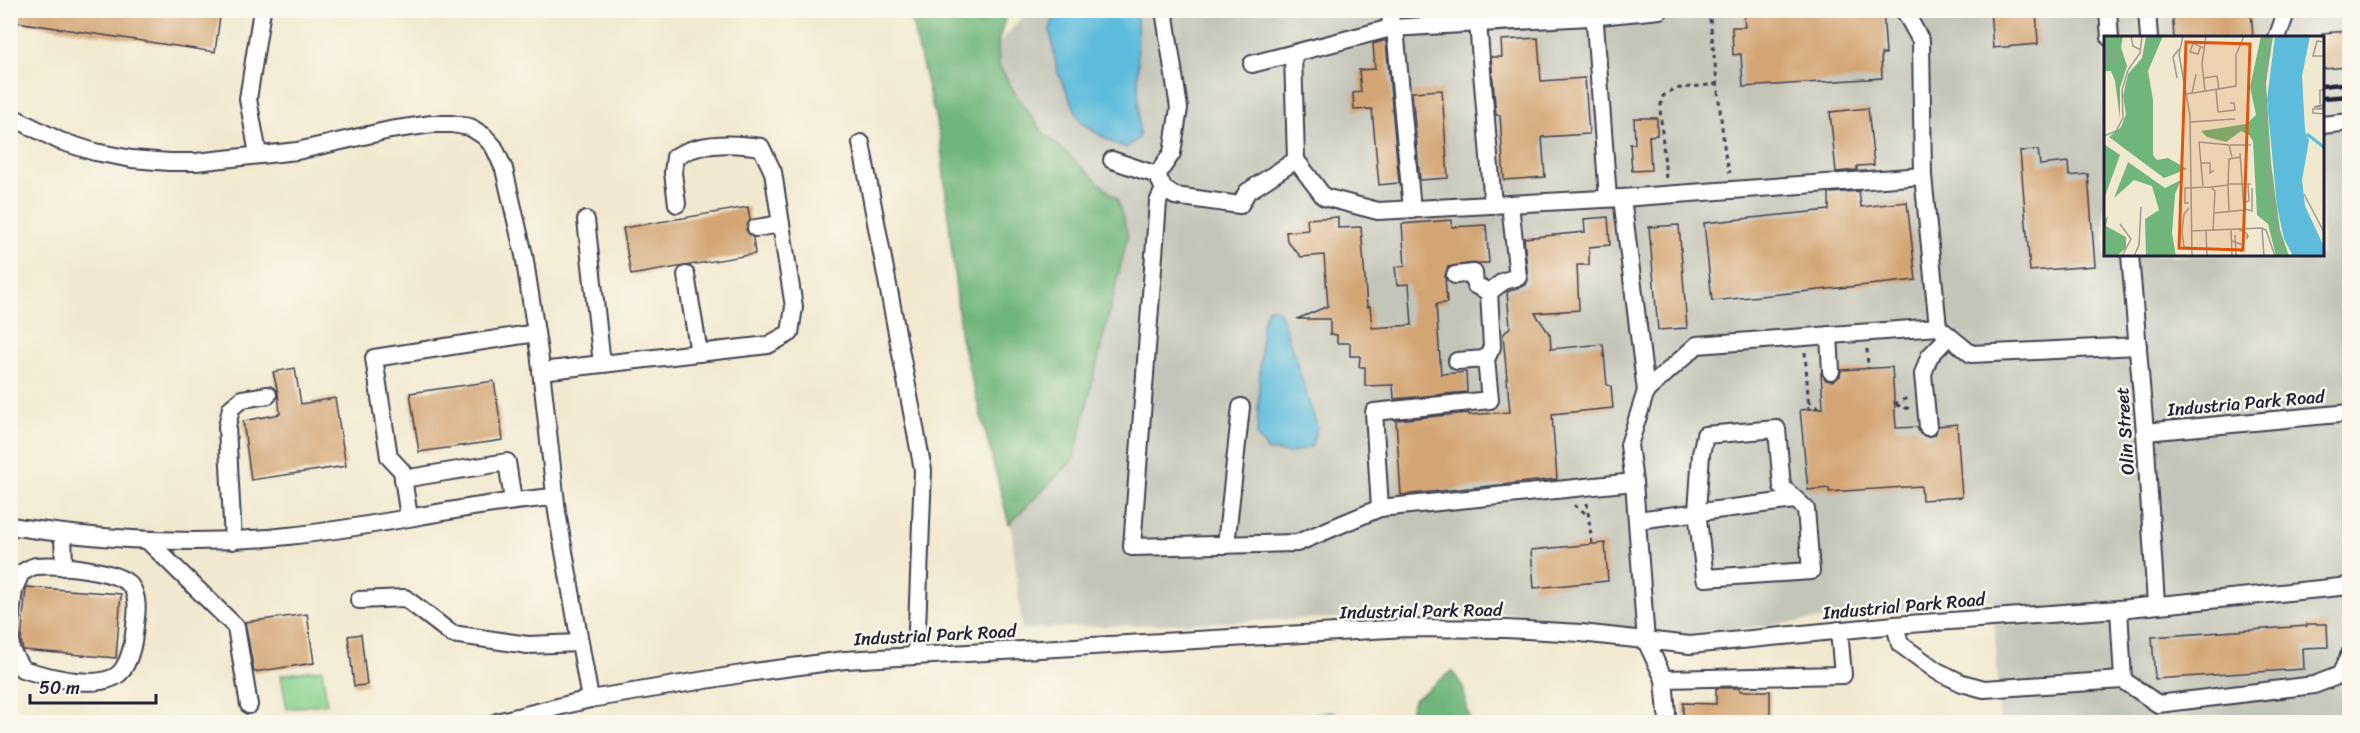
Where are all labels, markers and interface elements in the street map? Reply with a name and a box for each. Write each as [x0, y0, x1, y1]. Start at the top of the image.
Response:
inset map [2104, 36, 2324, 256]
street label: Industria Park Road [2165, 380, 2327, 426]
street label: Olin Street [2106, 386, 2144, 476]
street label: Industrial Park Road [1821, 583, 1988, 629]
street label: Industrial Park Road [1338, 594, 1504, 628]
street label: Industrial Park Road [852, 615, 1019, 655]
scale bar [30, 667, 156, 705]
text: 50 m [39, 672, 80, 704]

